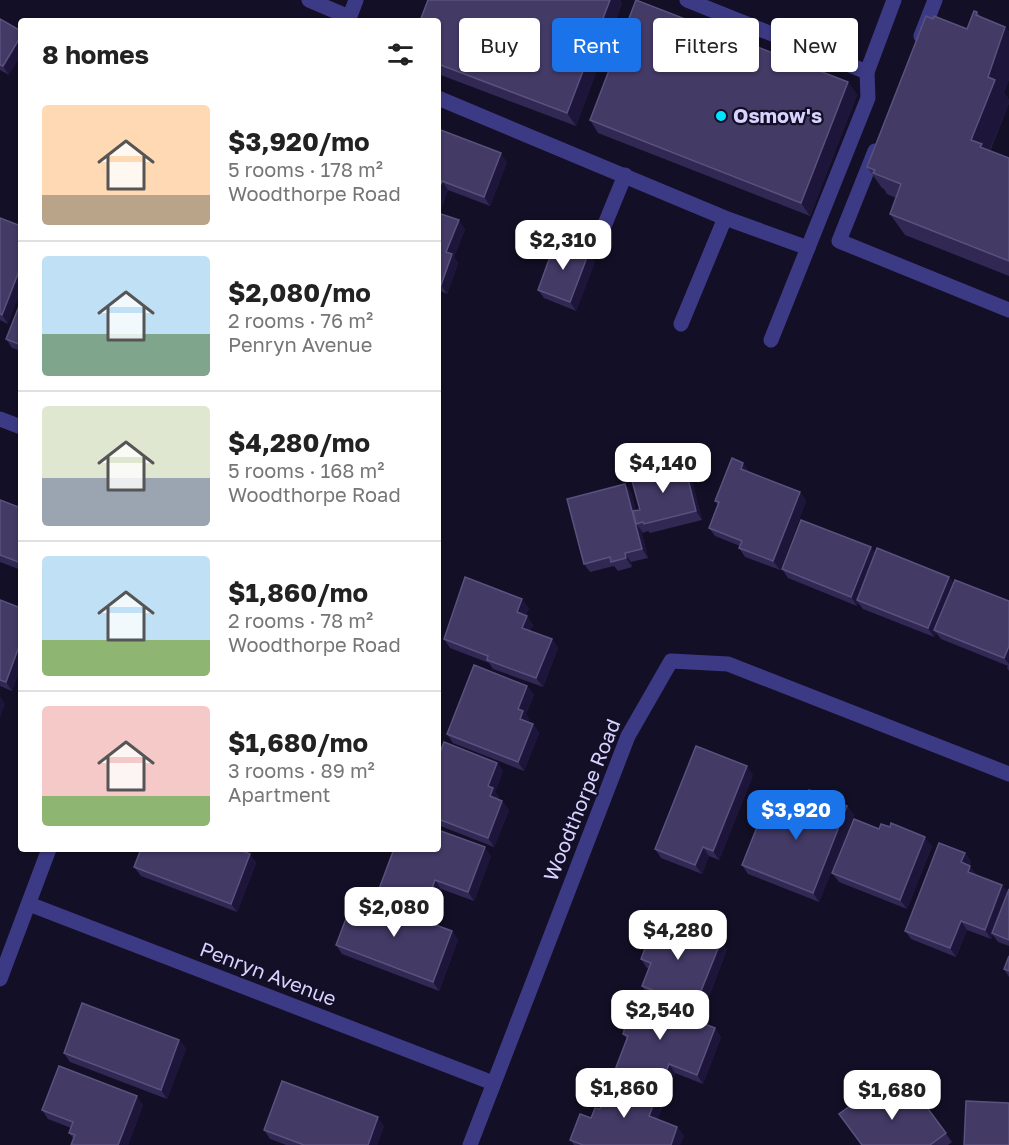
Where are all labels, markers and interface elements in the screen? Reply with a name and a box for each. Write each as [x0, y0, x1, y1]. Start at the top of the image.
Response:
chip: Buy [459, 18, 540, 72]
chip: Rent [552, 18, 641, 72]
chip: Filters [653, 18, 759, 72]
chip: New [771, 18, 858, 72]
icon: filters [384, 38, 417, 71]
text: 8 homes [42, 39, 149, 70]
place label: Osmow's [733, 103, 822, 127]
marker: Osmow's [714, 109, 728, 123]
text: $3,920/mo [228, 126, 370, 157]
icon: home [90, 129, 162, 201]
text: 5 rooms · 178 m² [228, 157, 383, 181]
text: Woodthorpe Road [228, 181, 401, 205]
pin: $2,310 [514, 220, 612, 271]
text: $2,310 [529, 227, 597, 251]
text: $2,080/mo [228, 277, 371, 308]
icon: home [90, 280, 162, 352]
text: 2 rooms · 76 m² [228, 308, 373, 332]
text: Penryn Avenue [228, 332, 372, 356]
text: $4,280/mo [228, 427, 370, 458]
icon: home [90, 430, 162, 502]
pin: $4,140 [614, 443, 712, 494]
text: $4,140 [629, 450, 697, 474]
text: 5 rooms · 168 m² [228, 458, 384, 482]
text: Woodthorpe Road [228, 482, 401, 506]
text: $1,860/mo [228, 577, 368, 608]
icon: home [90, 580, 162, 652]
text: 2 rooms · 78 m² [228, 608, 373, 632]
text: Woodthorpe Road [228, 632, 401, 656]
street label: Woodthorpe Road [538, 715, 625, 884]
text: $1,680/mo [228, 727, 368, 758]
icon: home [90, 730, 162, 802]
text: 3 rooms · 89 m² [228, 758, 375, 782]
text: Apartment [228, 782, 331, 806]
pin: $3,920 [747, 790, 845, 841]
text: $3,920 [761, 797, 831, 821]
pin: $2,080 [345, 887, 443, 938]
text: $2,080 [359, 894, 429, 918]
pin: $4,280 [629, 910, 727, 961]
text: $4,280 [643, 917, 713, 941]
street label: Penryn Avenue [197, 936, 340, 1010]
pin: $2,540 [611, 990, 709, 1041]
text: $2,540 [625, 997, 695, 1021]
pin: $1,860 [575, 1068, 673, 1119]
pin: $1,680 [843, 1070, 941, 1121]
text: $1,860 [590, 1075, 658, 1099]
text: $1,680 [858, 1077, 926, 1101]

